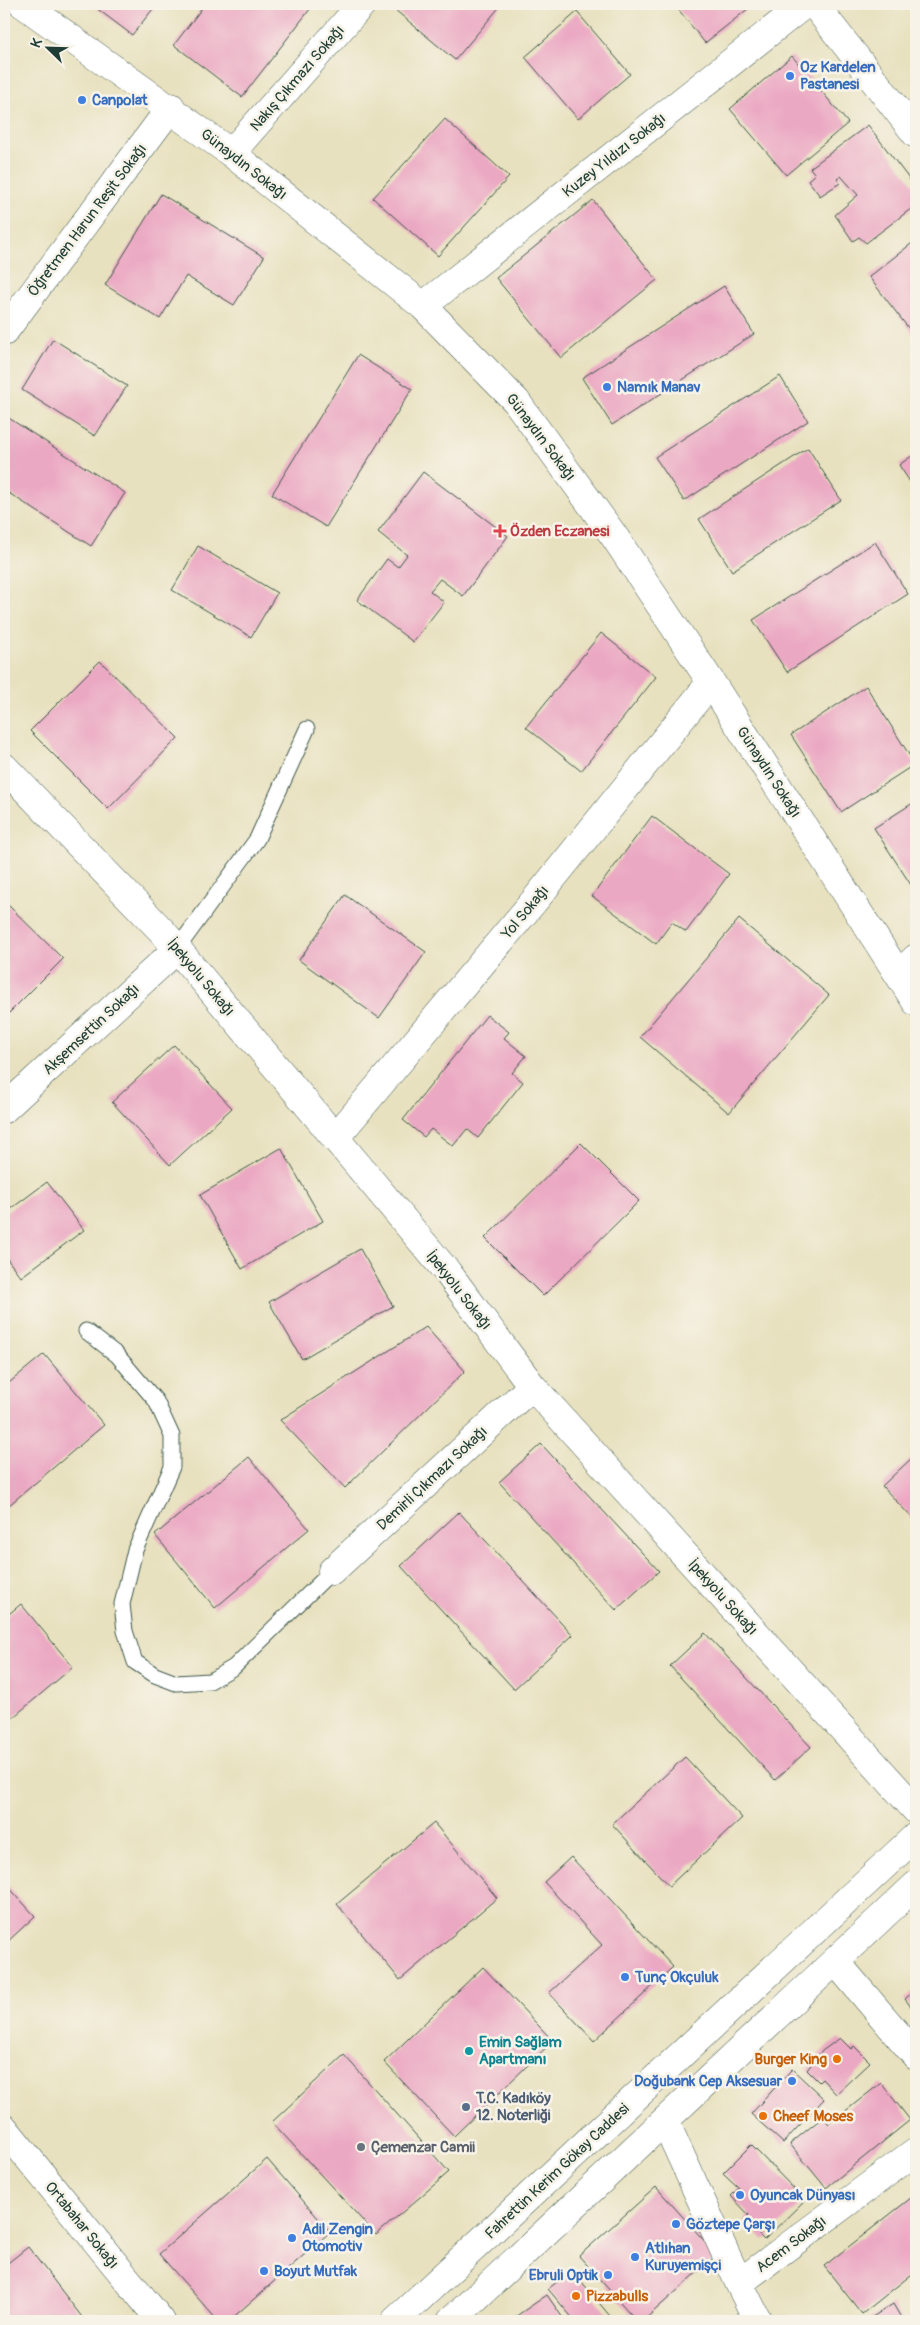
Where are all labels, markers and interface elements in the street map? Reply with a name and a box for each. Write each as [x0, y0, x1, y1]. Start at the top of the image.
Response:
street label: Nakış Çıkmazı Sokağı [246, 21, 349, 135]
north arrow [22, 22, 72, 72]
text: K [27, 35, 46, 50]
place label: Oz Kardelen Pastanesi [800, 58, 876, 94]
marker: Oz Kardelen Pastanesi [784, 70, 796, 82]
place label: Canpolat [92, 91, 149, 110]
marker: Canpolat [76, 94, 88, 106]
street label: Kuzey Yıldızı Sokağı [559, 109, 670, 202]
street label: Günaydın Sokağı [197, 125, 291, 204]
street label: Öğretmen Harun Reşit Sokağı [24, 140, 151, 300]
place label: Namık Manav [617, 378, 701, 397]
marker: Namık Manav [601, 381, 613, 393]
street label: Günaydın Sokağı [502, 390, 580, 485]
place label: Özden Eczanesi [510, 522, 610, 541]
marker: Özden Eczanesi [494, 525, 506, 537]
street label: Günaydın Sokağı [732, 723, 805, 821]
street label: Yol Sokağı [497, 882, 553, 944]
street label: İpekyolu Sokağı [163, 935, 239, 1020]
street label: Akşemsettin Sokağı [39, 980, 144, 1079]
street label: İpekyolu Sokağı [422, 1247, 496, 1334]
street label: Demirli Çıkmazı Sokağı [373, 1422, 492, 1535]
street label: İpekyolu Sokağı [684, 1555, 762, 1639]
place label: Tunç Okçuluk [634, 1968, 719, 1987]
marker: Tunç Okçuluk [619, 1971, 631, 1983]
place label: Emin Sağlam Apartmanı [479, 2033, 562, 2069]
marker: Emin Sağlam Apartmanı [463, 2045, 475, 2057]
place label: Burger King [754, 2050, 827, 2069]
marker: Burger King [831, 2053, 843, 2065]
place label: Doğubank Cep Aksesuar [634, 2072, 783, 2091]
marker: Doğubank Cep Aksesuar [786, 2075, 798, 2087]
place label: T.C. Kadıköy 12. Noterliği [475, 2089, 551, 2125]
street label: Fahrettin Kerim Gökay Caddesi [481, 2099, 634, 2243]
marker: T.C. Kadıköy 12. Noterliği [460, 2101, 472, 2113]
place label: Cheef Moses [773, 2107, 853, 2126]
marker: Cheef Moses [757, 2110, 769, 2122]
place label: Çemenzar Camii [371, 2138, 475, 2157]
marker: Çemenzar Camii [355, 2141, 367, 2153]
street label: Ortabahar Sokağı [41, 2178, 123, 2273]
place label: Oyuncak Dünyası [750, 2186, 856, 2205]
marker: Oyuncak Dünyası [734, 2189, 746, 2201]
street label: Acem Sokağı [752, 2212, 830, 2277]
place label: Göztepe Çarşı [686, 2215, 776, 2234]
marker: Göztepe Çarşı [670, 2218, 682, 2230]
place label: Adil Zengin Otomotiv [302, 2220, 373, 2256]
marker: Adil Zengin Otomotiv [286, 2232, 298, 2244]
place label: Atlıhan Kuruyemişçi [645, 2239, 721, 2275]
marker: Atlıhan Kuruyemişçi [629, 2251, 641, 2263]
place label: Boyut Mutfak [274, 2262, 358, 2281]
marker: Boyut Mutfak [258, 2265, 270, 2277]
place label: Ebruli Optik [529, 2266, 599, 2285]
marker: Ebruli Optik [602, 2269, 614, 2281]
place label: Pizzabulls [586, 2287, 649, 2306]
marker: Pizzabulls [570, 2290, 582, 2302]

